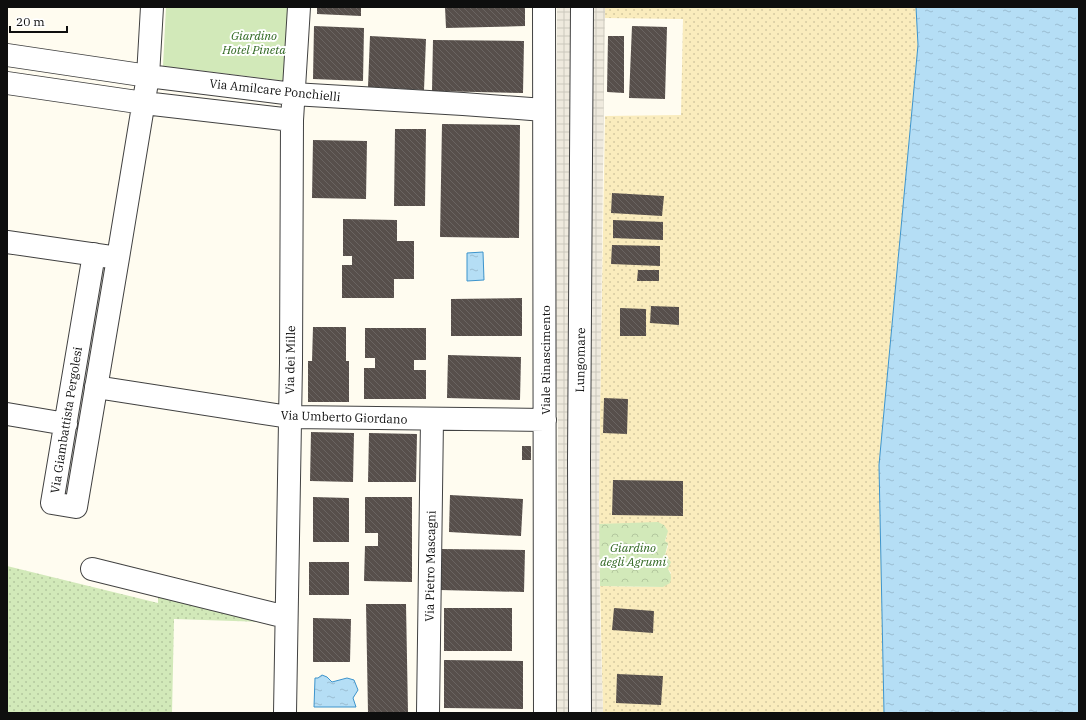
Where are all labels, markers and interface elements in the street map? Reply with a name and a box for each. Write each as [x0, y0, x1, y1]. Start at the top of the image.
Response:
scale bar [10, 8, 67, 34]
text: 20 m [16, 14, 45, 29]
park label: Giardino Hotel Pineta [221, 28, 286, 57]
street label: Via Amilcare Ponchielli [209, 76, 341, 104]
street label: Viale Rinascimento [538, 305, 553, 415]
street label: Via dei Mille [282, 325, 298, 395]
street label: Lungomare [572, 327, 588, 393]
street label: Via Giambattista Pergolesi [47, 345, 85, 494]
street label: Via Umberto Giordano [280, 407, 408, 427]
street label: Via Pietro Mascagni [422, 510, 438, 622]
park label: Giardino degli Agrumi [600, 540, 666, 569]

